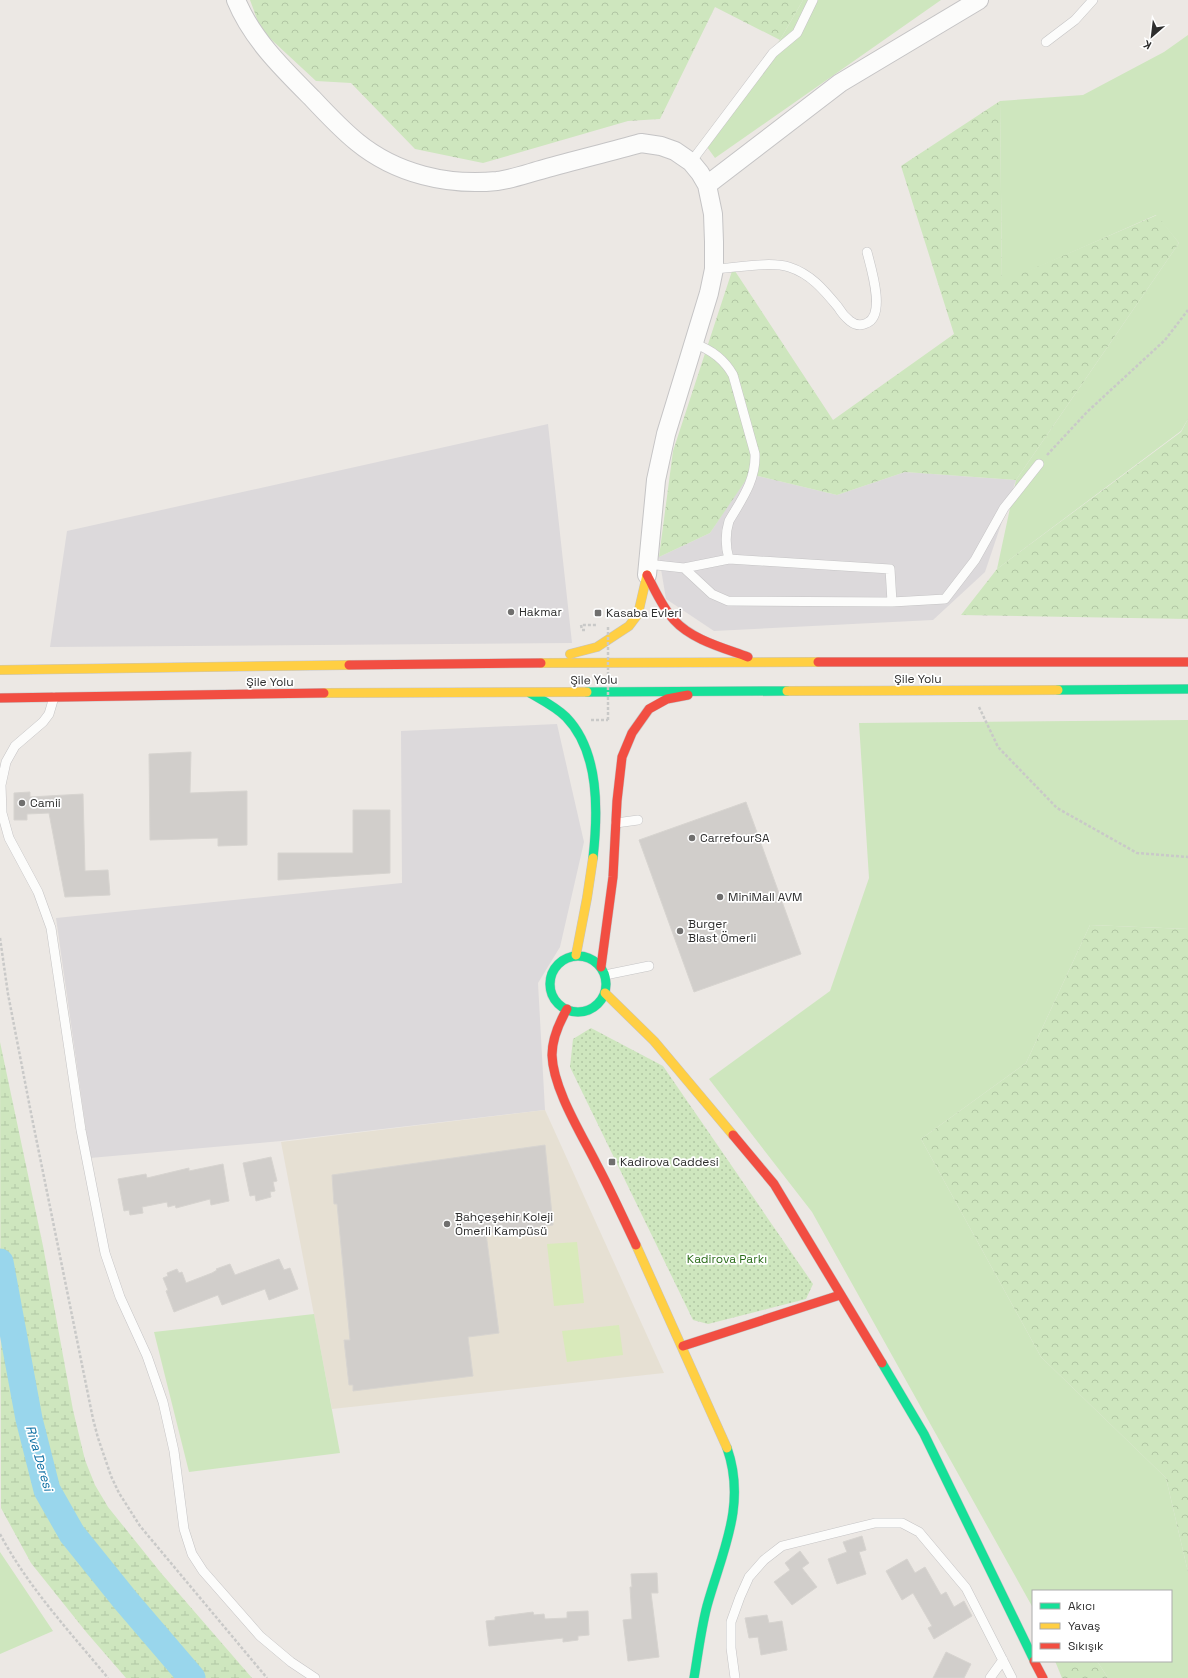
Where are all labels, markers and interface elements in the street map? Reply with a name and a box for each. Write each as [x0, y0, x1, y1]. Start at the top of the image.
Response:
north arrow [1132, 16, 1172, 56]
text: K [1141, 37, 1154, 53]
place label: Hakmar [519, 604, 562, 620]
place label: Kasaba Evleri [606, 605, 682, 621]
marker: Hakmar [506, 607, 516, 617]
marker: Kasaba Evleri [593, 608, 603, 618]
street label: Şile Yolu [894, 671, 942, 687]
street label: Şile Yolu [570, 672, 618, 688]
street label: Şile Yolu [246, 674, 294, 690]
place label: Camii [30, 795, 61, 811]
marker: Camii [17, 798, 27, 808]
place label: CarrefourSA [700, 830, 770, 846]
marker: CarrefourSA [687, 833, 697, 843]
place label: MiniMall AVM [728, 889, 802, 905]
marker: MiniMall AVM [715, 892, 725, 902]
place label: Burger Blast Ömerli [688, 916, 756, 946]
marker: Burger Blast Ömerli [675, 926, 685, 936]
place label: Kadirova Caddesi [620, 1154, 719, 1170]
marker: Kadirova Caddesi [607, 1157, 617, 1167]
place label: Bahçeşehir Koleji Ömerli Kampüsü [455, 1209, 553, 1239]
marker: Bahçeşehir Koleji Ömerli Kampüsü [442, 1219, 452, 1229]
park label: Kadirova Parkı [687, 1251, 767, 1267]
water label: Riva Deresi [22, 1423, 58, 1495]
legend [1032, 1590, 1172, 1662]
text: Akıcı [1068, 1598, 1095, 1614]
text: Yavaş [1068, 1618, 1100, 1634]
text: Sıkışık [1068, 1638, 1104, 1654]

